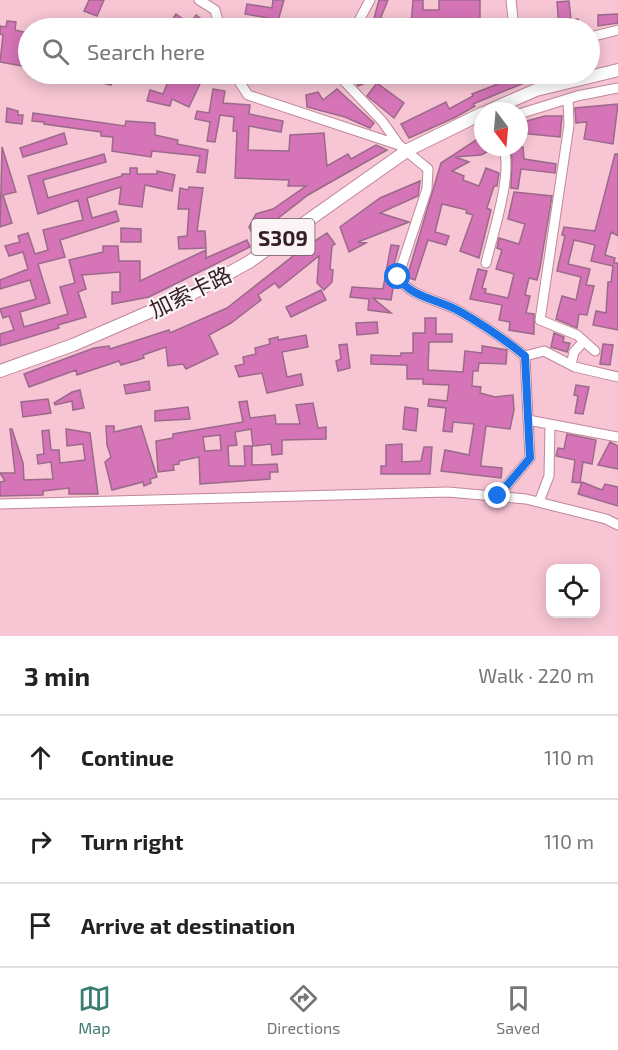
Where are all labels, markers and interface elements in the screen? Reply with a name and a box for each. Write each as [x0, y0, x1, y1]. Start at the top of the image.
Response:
search box [18, 18, 600, 84]
icon: search [39, 35, 72, 68]
text: Search here [87, 38, 205, 64]
north arrow [474, 102, 528, 156]
road number: S309 [252, 219, 314, 255]
street label: 加索卡路 [145, 260, 235, 322]
route start [384, 263, 410, 289]
route end [484, 482, 510, 508]
map controls [546, 564, 600, 618]
button: locate [546, 564, 600, 618]
text: 3 min [24, 660, 90, 691]
text: Walk · 220 m [478, 663, 594, 687]
icon: ahead [24, 741, 57, 774]
text: Continue [81, 744, 174, 770]
text: 110 m [544, 745, 594, 769]
icon: right [24, 825, 57, 858]
text: Turn right [81, 828, 183, 854]
text: 110 m [544, 829, 594, 853]
icon: arrive [24, 909, 57, 942]
text: Arrive at destination [81, 912, 295, 938]
tab: Map [78, 982, 111, 1037]
tab: Directions [267, 982, 340, 1037]
tab: Saved [496, 982, 540, 1037]

